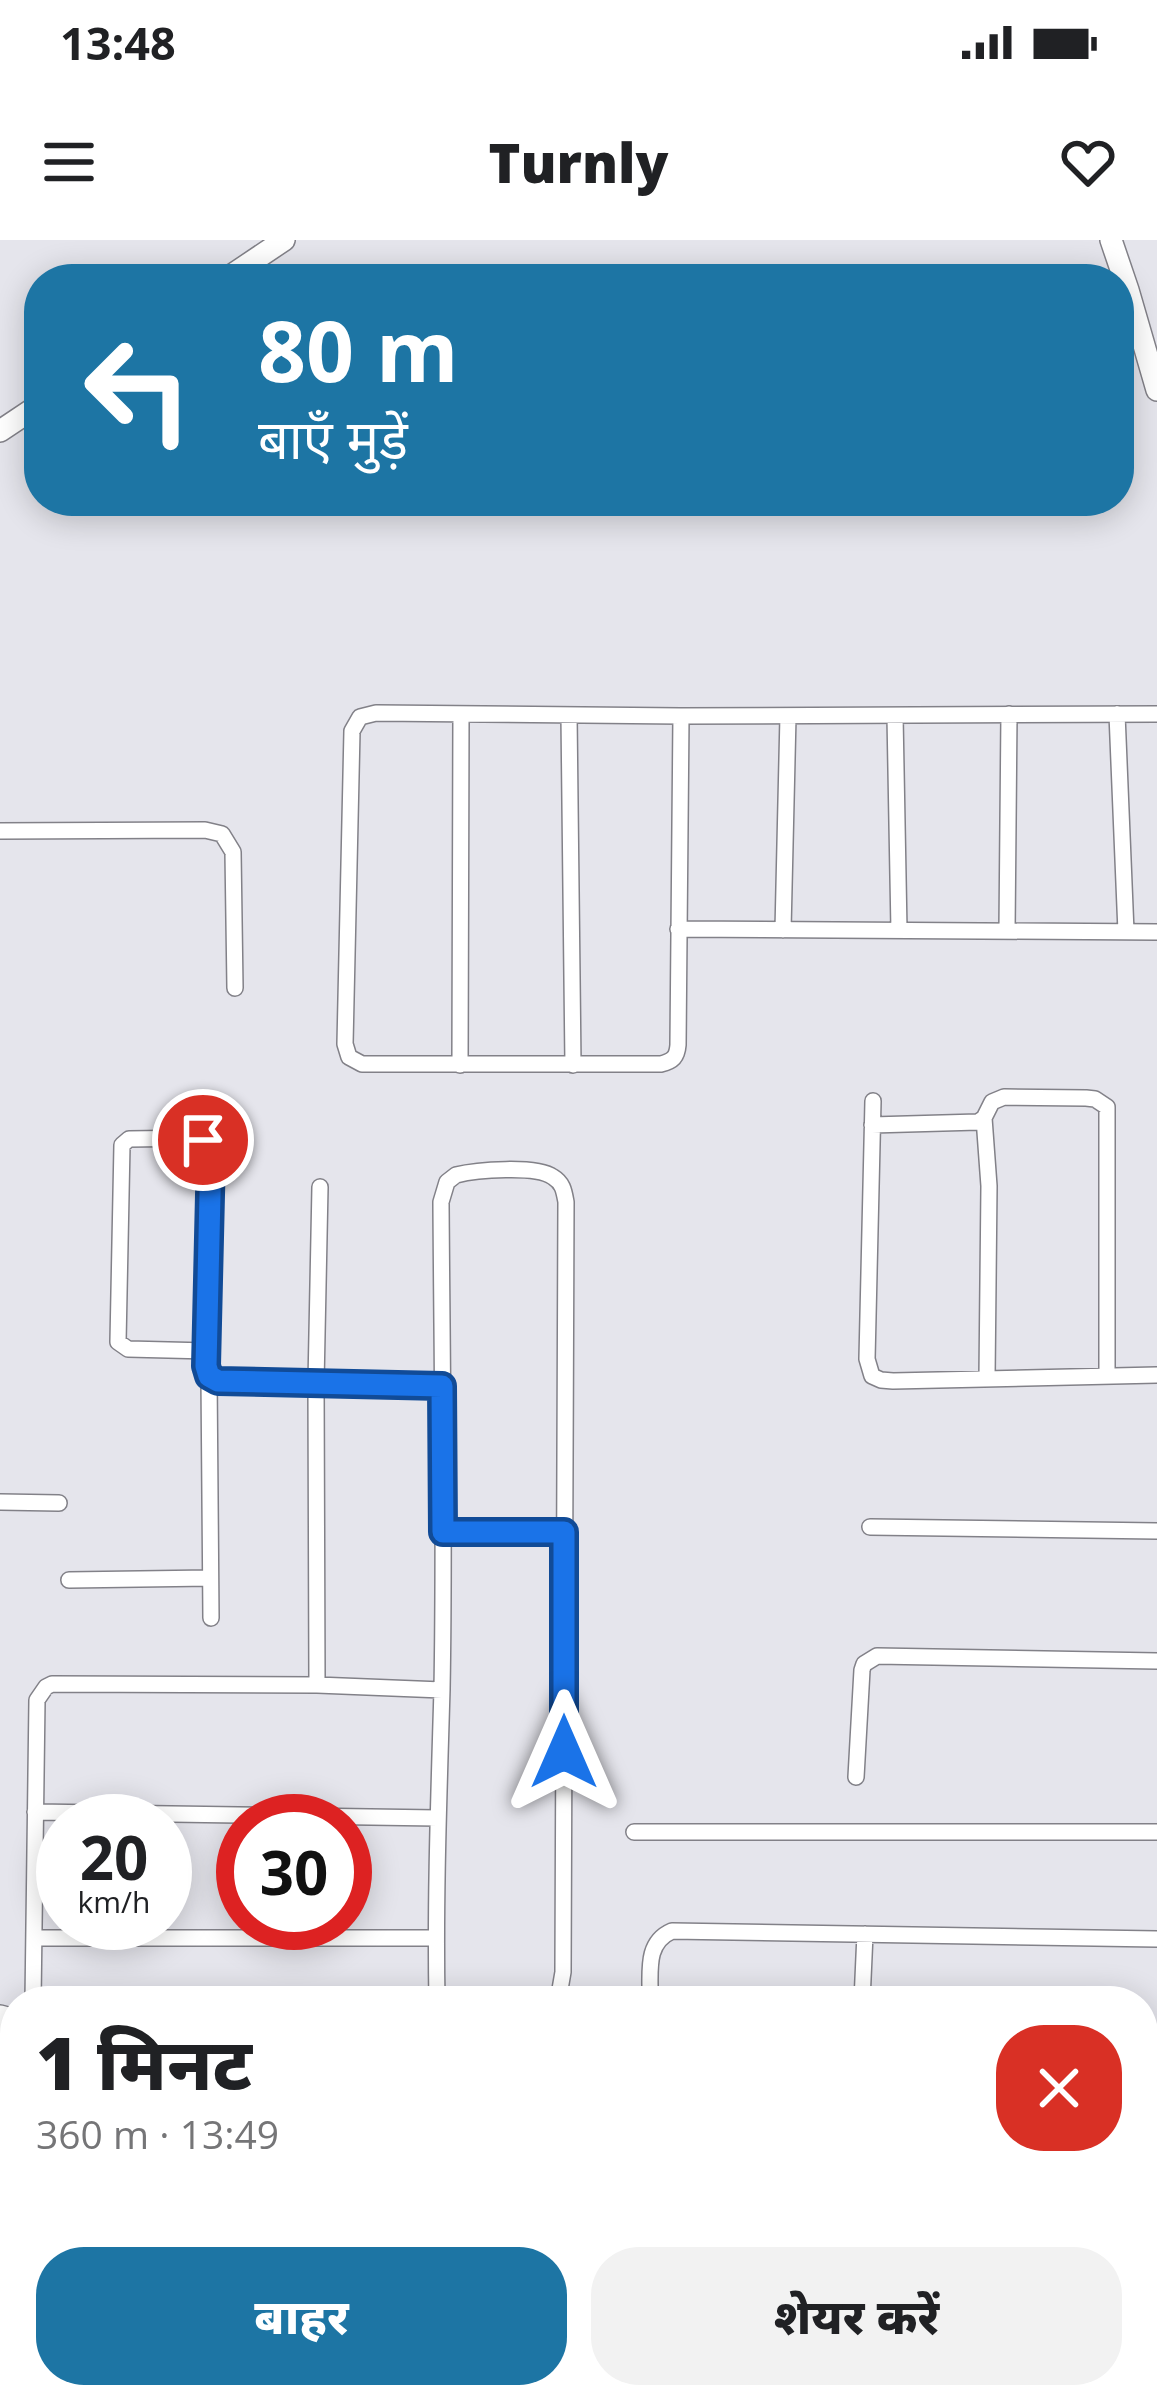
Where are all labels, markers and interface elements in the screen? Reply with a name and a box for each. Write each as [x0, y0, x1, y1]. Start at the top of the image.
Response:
text: 13:48 [60, 12, 176, 73]
text: Turnly [489, 125, 668, 199]
icon: menu [36, 129, 102, 195]
icon: heart [1055, 129, 1121, 195]
text: 80 m [258, 292, 458, 407]
icon: left [60, 312, 216, 468]
text: बाएँ मुड़ें [258, 401, 408, 475]
pin [152, 1089, 254, 1191]
icon: arrive [170, 1107, 236, 1173]
position arrow [501, 1689, 627, 1815]
speed limit sign: 30 [216, 1794, 372, 1950]
text: 20 [80, 1816, 148, 1898]
text: km/h [78, 1881, 150, 1922]
text: 1 मिनट [36, 2013, 252, 2111]
button: close [996, 2025, 1122, 2151]
text: 360 m · 13:49 [36, 2107, 279, 2160]
button: बाहर [36, 2247, 567, 2385]
button: शेयर करें [591, 2247, 1122, 2385]

